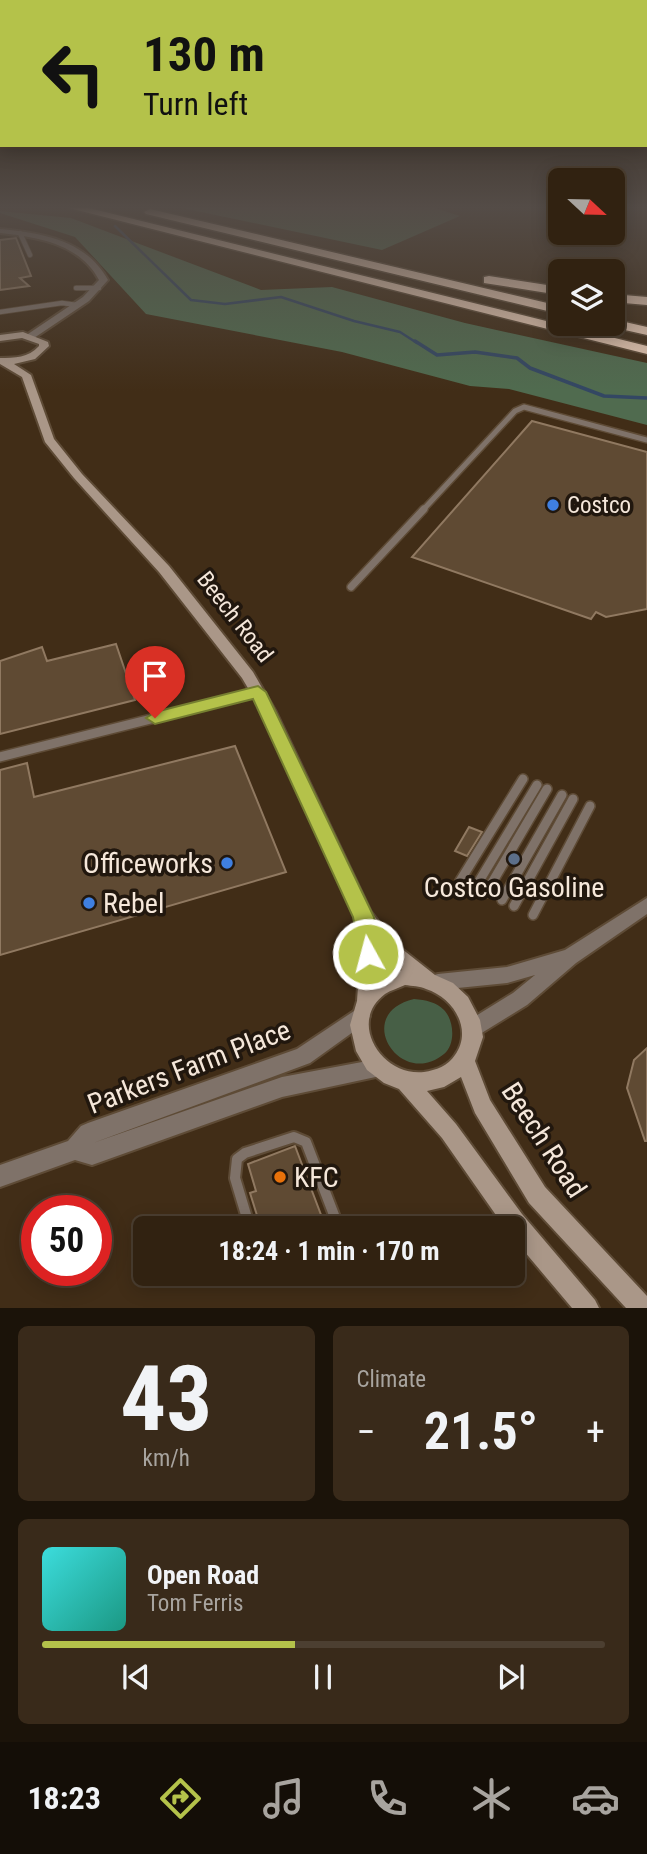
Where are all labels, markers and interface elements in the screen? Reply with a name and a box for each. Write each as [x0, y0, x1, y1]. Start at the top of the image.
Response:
text: 130 m [143, 26, 265, 83]
icon: left [28, 28, 119, 119]
text: Turn left [143, 85, 248, 123]
north arrow [548, 168, 625, 245]
map controls [548, 168, 625, 336]
button: layers [548, 259, 625, 336]
place label: Costco [567, 492, 631, 519]
marker: Costco [545, 497, 561, 513]
street label: Beech Road [191, 566, 279, 668]
pin [125, 646, 185, 718]
icon: arrive [136, 657, 174, 695]
place label: Officeworks [83, 847, 213, 880]
marker: Costco Gasoline [506, 851, 522, 867]
marker: Officeworks [219, 855, 235, 871]
place label: Costco Gasoline [424, 871, 604, 904]
place label: Rebel [103, 887, 164, 920]
marker: Rebel [81, 895, 97, 911]
position arrow [331, 917, 405, 991]
street label: Parkers Farm Place [83, 1013, 295, 1121]
street label: Beech Road [495, 1076, 593, 1204]
place label: KFC [294, 1161, 339, 1194]
marker: KFC [272, 1169, 288, 1185]
speed limit sign: 50 [21, 1195, 112, 1286]
text: 18:24 · 1 min · 170 m [219, 1236, 439, 1266]
text: 43 [120, 1346, 212, 1452]
text: Climate [357, 1366, 426, 1393]
text: 21.5° [424, 1401, 538, 1462]
text: − [357, 1410, 376, 1454]
text: + [586, 1410, 605, 1454]
text: km/h [143, 1445, 190, 1472]
text: Open Road [147, 1560, 259, 1590]
text: Tom Ferris [147, 1590, 243, 1617]
icon: previous [117, 1658, 155, 1696]
icon: pause [304, 1658, 342, 1696]
icon: next [492, 1658, 530, 1696]
icon: directions [156, 1774, 205, 1823]
icon: music [259, 1774, 308, 1823]
icon: phone [363, 1774, 412, 1823]
icon: climate [467, 1774, 516, 1823]
icon: car [571, 1774, 620, 1823]
text: 18:23 [27, 1779, 101, 1817]

